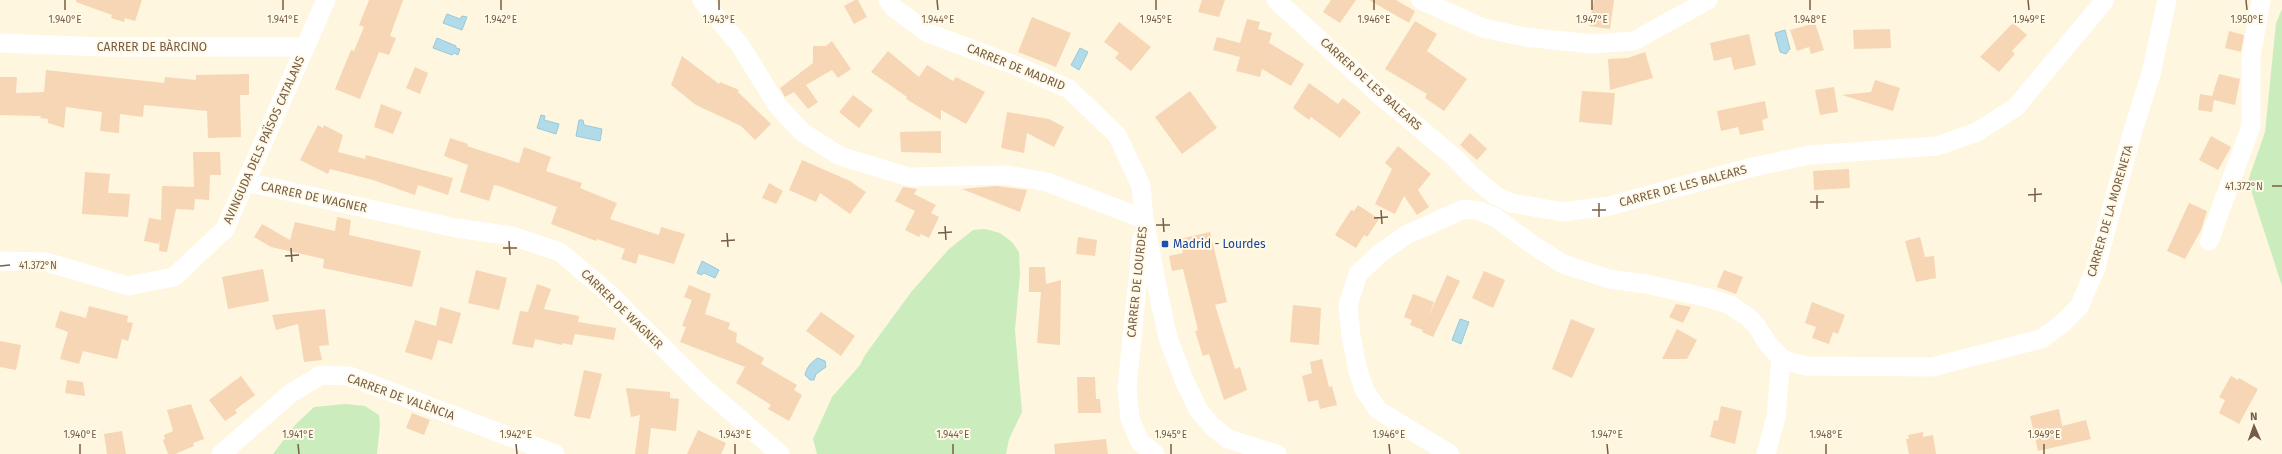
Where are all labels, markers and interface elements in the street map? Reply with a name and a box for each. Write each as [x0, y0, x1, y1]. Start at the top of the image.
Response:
text: 1.940°E [48, 14, 82, 26]
text: 1.941°E [267, 14, 299, 26]
text: 1.942°E [485, 14, 517, 26]
text: 1.943°E [703, 14, 735, 26]
text: 1.944°E [922, 14, 954, 26]
text: 1.945°E [1140, 14, 1172, 26]
text: 1.946°E [1358, 14, 1390, 26]
text: 1.947°E [1576, 14, 1608, 26]
text: 1.948°E [1793, 14, 1827, 26]
text: 1.949°E [2013, 14, 2045, 26]
text: 1.950°E [2231, 14, 2263, 26]
street label: CARRER DE LES BALEARS [1317, 35, 1425, 133]
street label: CARRER DE BÀRCINO [97, 39, 207, 54]
street label: CARRER DE MADRID [965, 41, 1067, 93]
street label: AVINGUDA DELS PAÏSOS CATALANS [220, 53, 308, 226]
street label: CARRER DE LA MORENETA [2084, 143, 2136, 279]
street label: CARRER DE LES BALEARS [1618, 162, 1749, 210]
street label: CARRER DE WAGNER [260, 179, 368, 215]
text: 41.372°N [2225, 181, 2263, 193]
street label: CARRER DE LOURDES [1124, 225, 1150, 338]
place label: Madrid - Lourdes [1173, 237, 1266, 251]
marker: Madrid - Lourdes [1160, 239, 1170, 249]
text: 41.372°N [19, 260, 57, 272]
street label: CARRER DE WAGNER [578, 266, 666, 352]
street label: CARRER DE VALÈNCIA [345, 370, 457, 423]
north arrow [2234, 406, 2274, 446]
text: N [2250, 410, 2258, 423]
text: 1.940°E [63, 429, 97, 441]
text: 1.941°E [282, 429, 314, 441]
text: 1.942°E [500, 429, 532, 441]
text: 1.943°E [719, 429, 751, 441]
text: 1.944°E [937, 429, 969, 441]
text: 1.945°E [1155, 429, 1187, 441]
text: 1.946°E [1373, 429, 1405, 441]
text: 1.947°E [1591, 429, 1623, 441]
text: 1.948°E [1809, 429, 1843, 441]
text: 1.949°E [2028, 429, 2060, 441]

